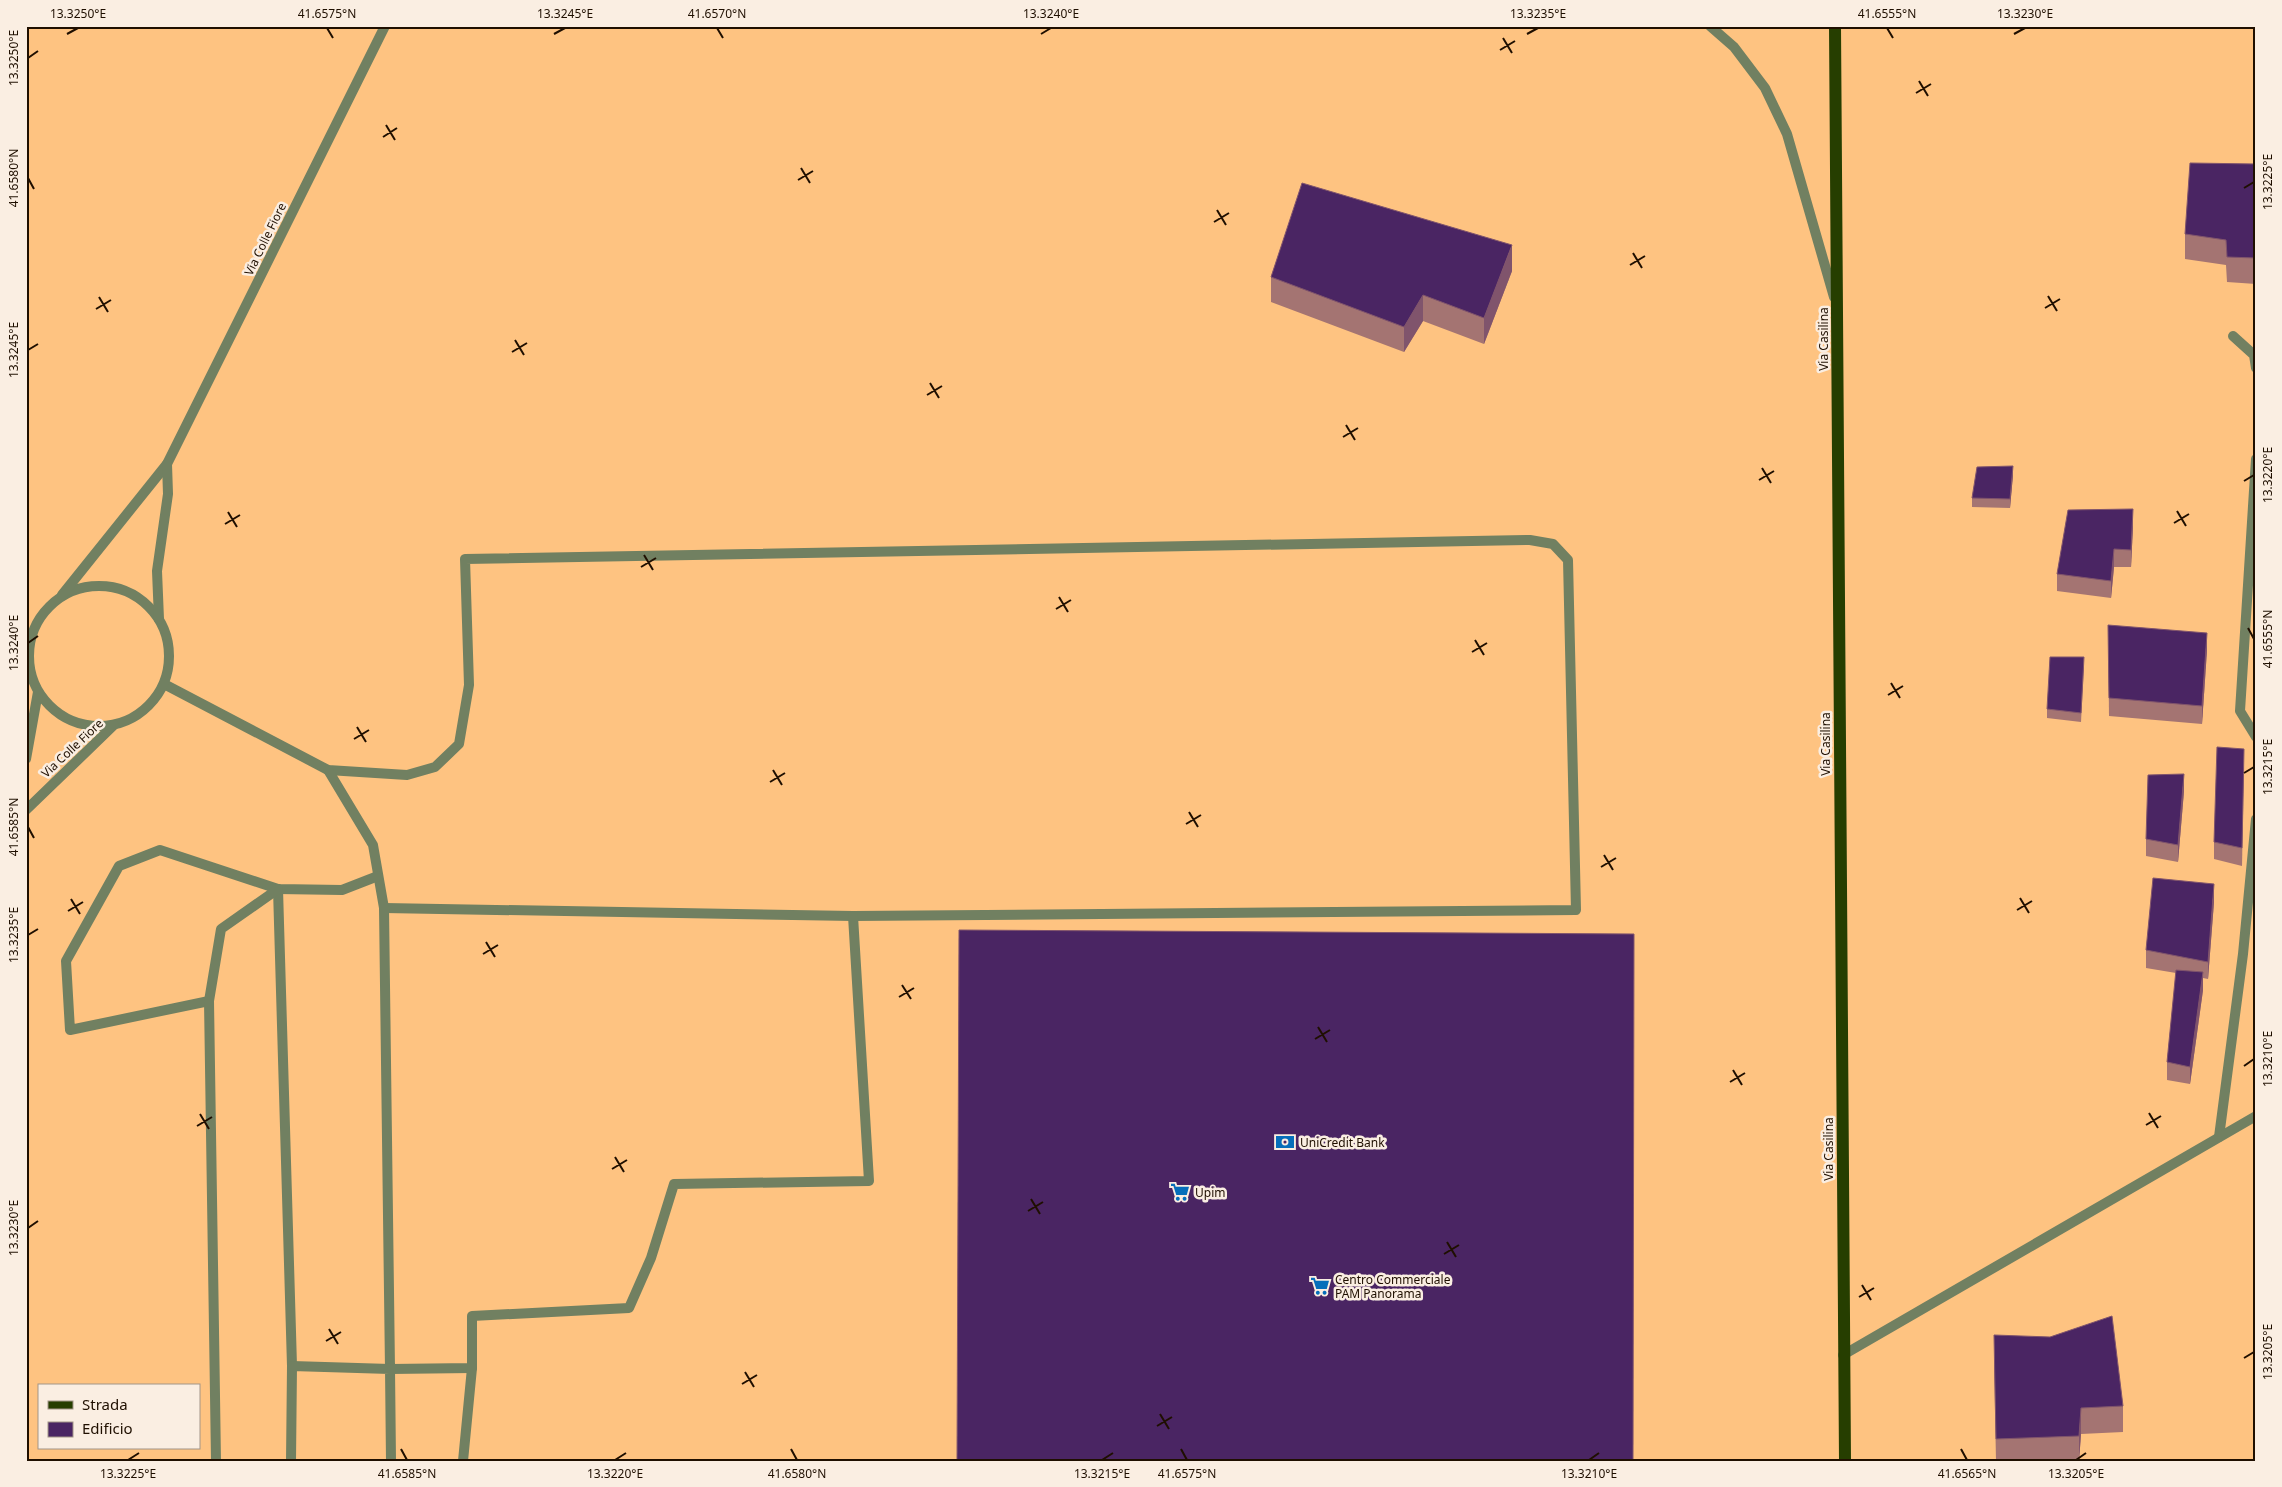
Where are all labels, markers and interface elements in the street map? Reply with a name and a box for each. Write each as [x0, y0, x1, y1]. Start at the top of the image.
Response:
text: 13.3250°E [50, 5, 106, 22]
text: 41.6575°N [298, 5, 356, 22]
text: 13.3245°E [537, 5, 593, 22]
text: 41.6570°N [688, 5, 746, 22]
text: 13.3240°E [1023, 5, 1079, 22]
text: 13.3235°E [1510, 5, 1566, 22]
text: 41.6555°N [1858, 5, 1916, 22]
text: 13.3230°E [1997, 5, 2053, 22]
text: 13.3250°E [5, 30, 22, 86]
text: 41.6580°N [5, 149, 22, 207]
text: 13.3225°E [2259, 154, 2276, 210]
street label: Via Colle Fiore [240, 199, 290, 278]
street label: Via Casilina [1815, 307, 1832, 371]
text: 13.3245°E [5, 322, 22, 378]
text: 13.3220°E [2259, 447, 2276, 503]
text: 41.6555°N [2259, 610, 2276, 668]
text: 13.3240°E [5, 615, 22, 671]
street label: Via Casilina [1817, 712, 1834, 776]
street label: Via Colle Fiore [37, 715, 107, 781]
text: 13.3215°E [2259, 739, 2276, 795]
text: 41.6585°N [5, 798, 22, 856]
text: 13.3235°E [5, 907, 22, 963]
text: 13.3210°E [2259, 1031, 2276, 1087]
street label: Via Casilina [1820, 1117, 1837, 1181]
bank icon: UniCredit Bank [1274, 1131, 1296, 1153]
place label: UniCredit Bank [1300, 1134, 1385, 1151]
supermarket icon: Upim [1169, 1181, 1191, 1203]
place label: Upim [1195, 1184, 1225, 1201]
text: 13.3230°E [5, 1200, 22, 1256]
place label: Centro Commerciale PAM Panorama [1335, 1271, 1451, 1302]
supermarket icon: Centro Commerciale PAM Panorama [1309, 1275, 1331, 1297]
text: 13.3205°E [2259, 1324, 2276, 1380]
legend [38, 1384, 200, 1450]
text: Strada [82, 1394, 128, 1414]
text: Edificio [82, 1418, 133, 1438]
text: 13.3225°E [100, 1465, 156, 1482]
text: 41.6585°N [378, 1465, 436, 1482]
text: 13.3220°E [587, 1465, 643, 1482]
text: 41.6580°N [768, 1465, 826, 1482]
text: 13.3215°E [1074, 1465, 1130, 1482]
text: 41.6575°N [1158, 1465, 1216, 1482]
text: 13.3210°E [1561, 1465, 1617, 1482]
text: 41.6565°N [1938, 1465, 1996, 1482]
text: 13.3205°E [2048, 1465, 2104, 1482]

